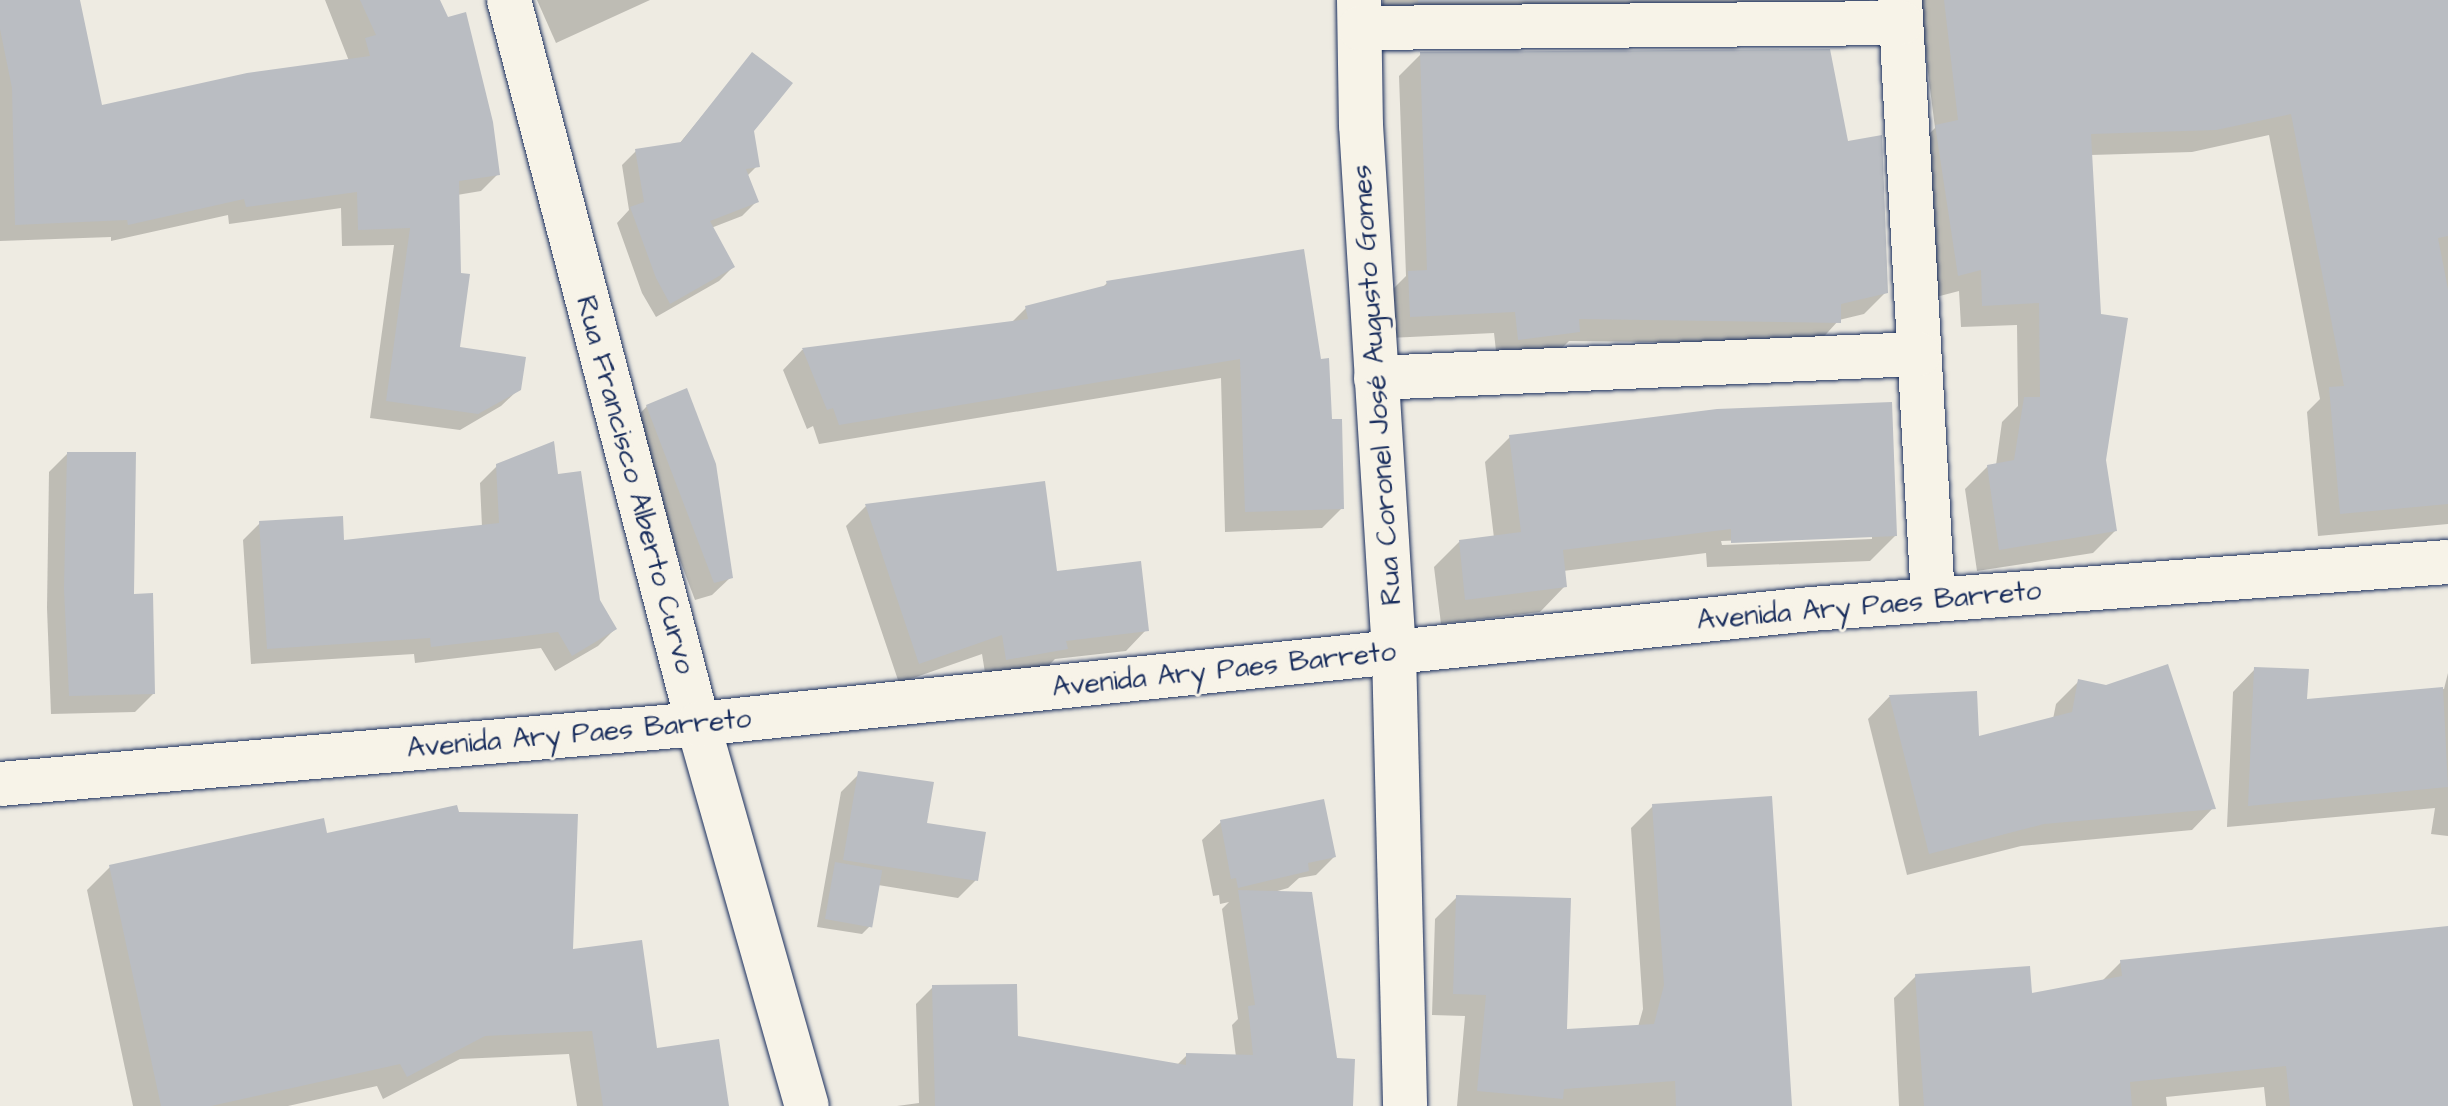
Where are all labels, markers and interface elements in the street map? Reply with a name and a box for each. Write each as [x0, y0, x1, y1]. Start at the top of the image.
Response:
street label: Rua Coronel José Augusto Gomes [1345, 164, 1409, 606]
street label: Rua Francisco Alberto Curvo [568, 292, 702, 678]
street label: Avenida Ary Paes Barreto [1695, 574, 2043, 638]
street label: Avenida Ary Paes Barreto [1050, 635, 1398, 705]
street label: Avenida Ary Paes Barreto [405, 702, 753, 766]

